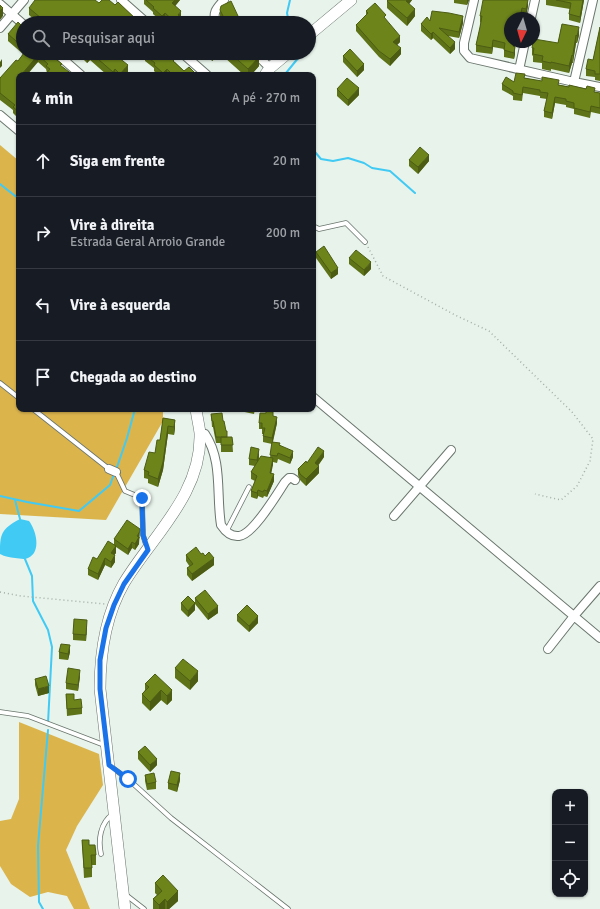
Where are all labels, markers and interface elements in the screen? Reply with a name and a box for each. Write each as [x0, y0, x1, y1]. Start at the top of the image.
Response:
north arrow [504, 12, 540, 48]
search box [16, 16, 316, 60]
icon: search [30, 27, 52, 49]
text: Pesquisar aqui [62, 29, 155, 47]
text: 4 min [32, 88, 73, 109]
text: A pé · 270 m [232, 90, 300, 106]
icon: ahead [32, 150, 54, 172]
text: Siga em frente [70, 152, 165, 170]
text: 20 m [273, 153, 300, 169]
text: Vire à direita [70, 216, 154, 234]
icon: right [32, 222, 54, 244]
text: 200 m [266, 225, 300, 241]
text: Estrada Geral Arroio Grande [70, 234, 225, 250]
icon: left [32, 294, 54, 316]
text: Vire à esquerda [70, 296, 170, 314]
text: 50 m [273, 297, 300, 313]
icon: arrive [32, 366, 54, 388]
text: Chegada ao destino [70, 368, 197, 386]
route end [133, 489, 151, 507]
route start [119, 770, 137, 788]
map controls [552, 789, 588, 897]
button: + [552, 789, 588, 825]
button: − [552, 825, 588, 861]
button: locate [552, 861, 588, 897]

